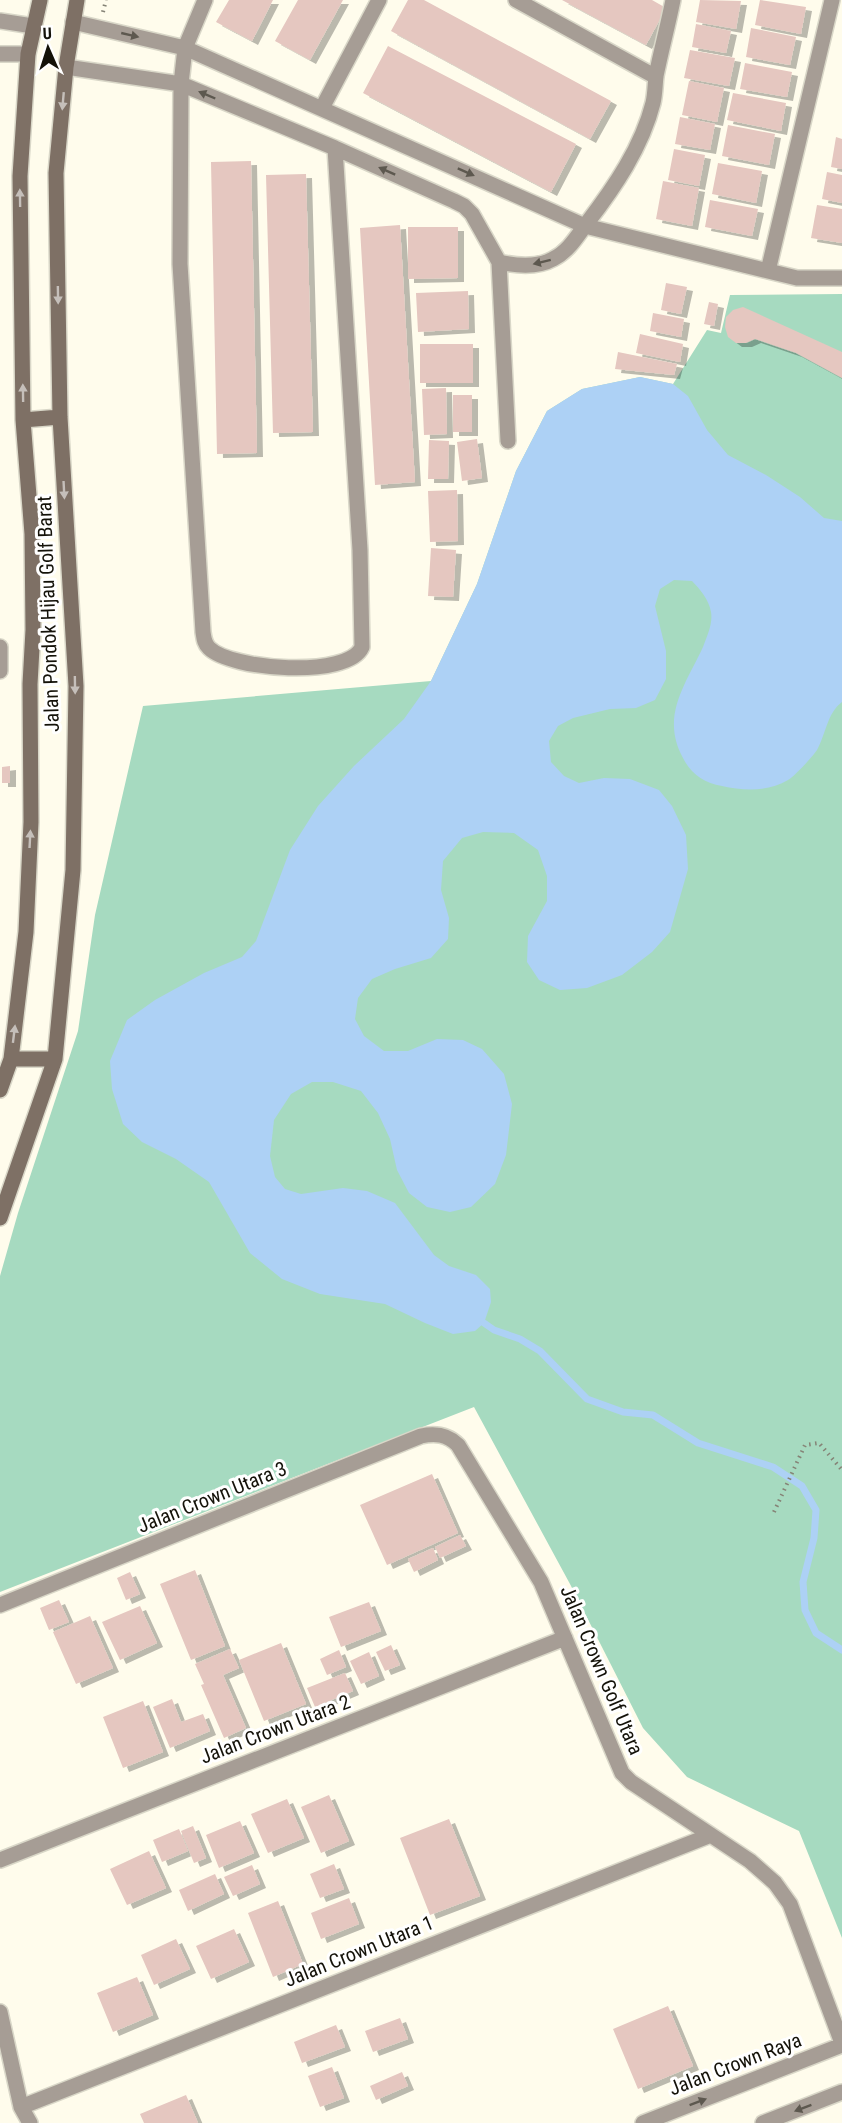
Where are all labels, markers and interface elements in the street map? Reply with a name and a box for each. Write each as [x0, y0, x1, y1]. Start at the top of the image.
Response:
north arrow [18, 18, 78, 78]
text: U [42, 24, 52, 43]
one-way arrow [121, 31, 140, 40]
one-way arrow [198, 90, 216, 100]
one-way arrow [58, 91, 68, 110]
one-way arrow [378, 167, 395, 176]
one-way arrow [457, 167, 475, 177]
one-way arrow [15, 188, 25, 207]
one-way arrow [533, 258, 551, 268]
one-way arrow [53, 286, 63, 305]
one-way arrow [18, 383, 28, 402]
one-way arrow [59, 481, 69, 500]
street label: Jalan Pondok Hijau Golf Barat [32, 495, 64, 733]
one-way arrow [71, 675, 80, 694]
one-way arrow [25, 830, 34, 849]
one-way arrow [9, 1024, 18, 1043]
street label: Jalan Crown Utara 3 [134, 1456, 290, 1538]
street label: Jalan Crown Golf Utara [555, 1582, 649, 1758]
street label: Jalan Crown Utara 2 [197, 1689, 354, 1769]
street label: Jalan Crown Utara 1 [281, 1910, 437, 1992]
street label: Jalan Crown Raya [665, 2028, 805, 2100]
one-way arrow [689, 2096, 707, 2106]
one-way arrow [794, 2103, 812, 2113]

